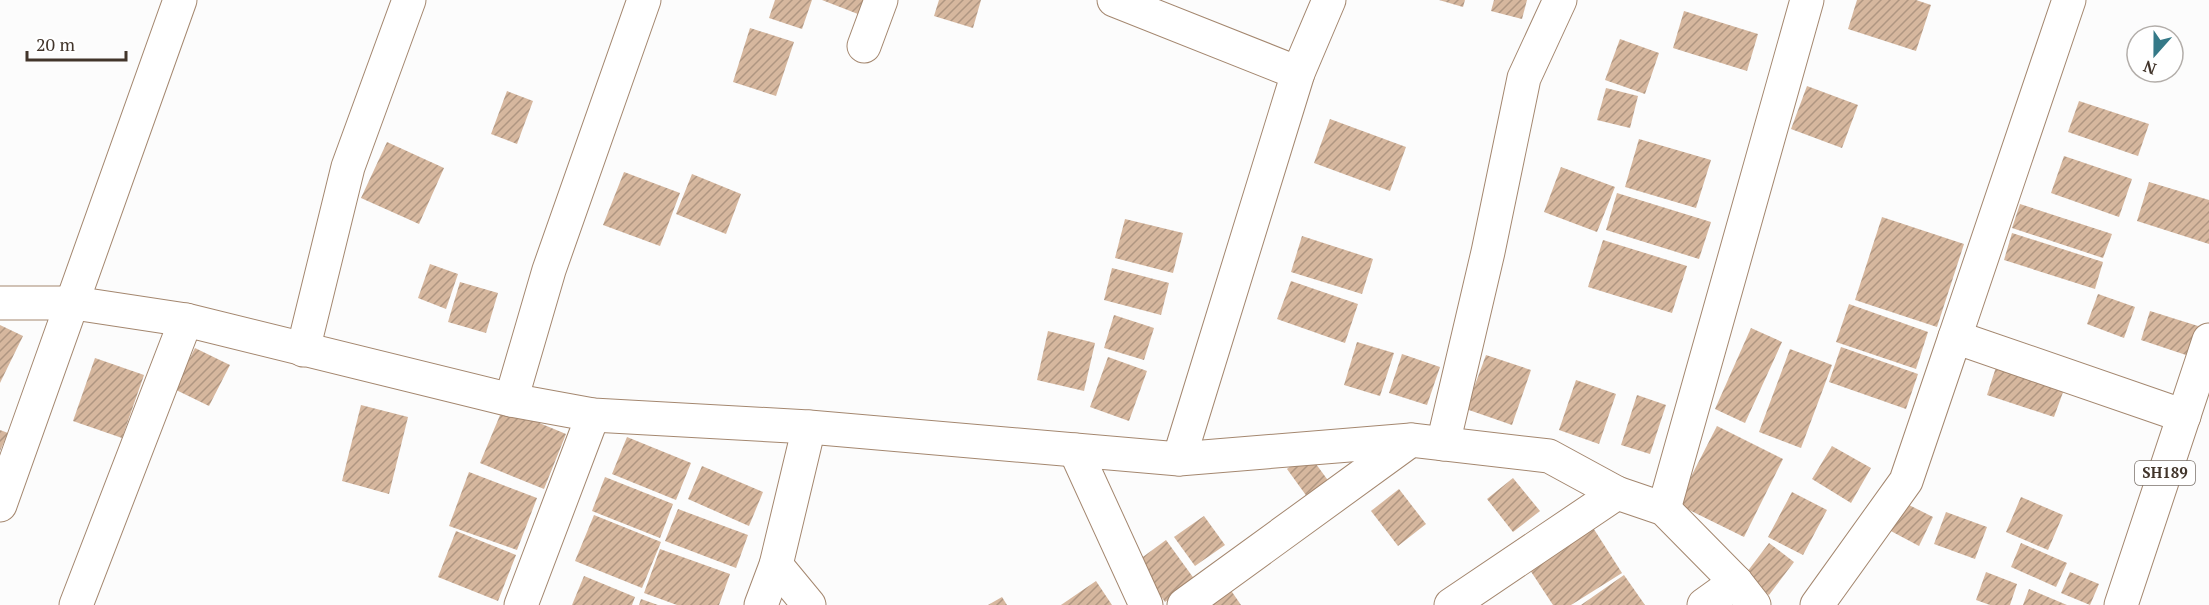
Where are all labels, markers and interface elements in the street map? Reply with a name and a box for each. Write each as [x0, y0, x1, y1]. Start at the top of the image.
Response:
scale bar [27, 24, 126, 62]
north arrow [2125, 24, 2185, 84]
text: 20 m [36, 32, 76, 56]
text: N [2140, 56, 2159, 80]
road number: SH189 [2135, 461, 2195, 485]

